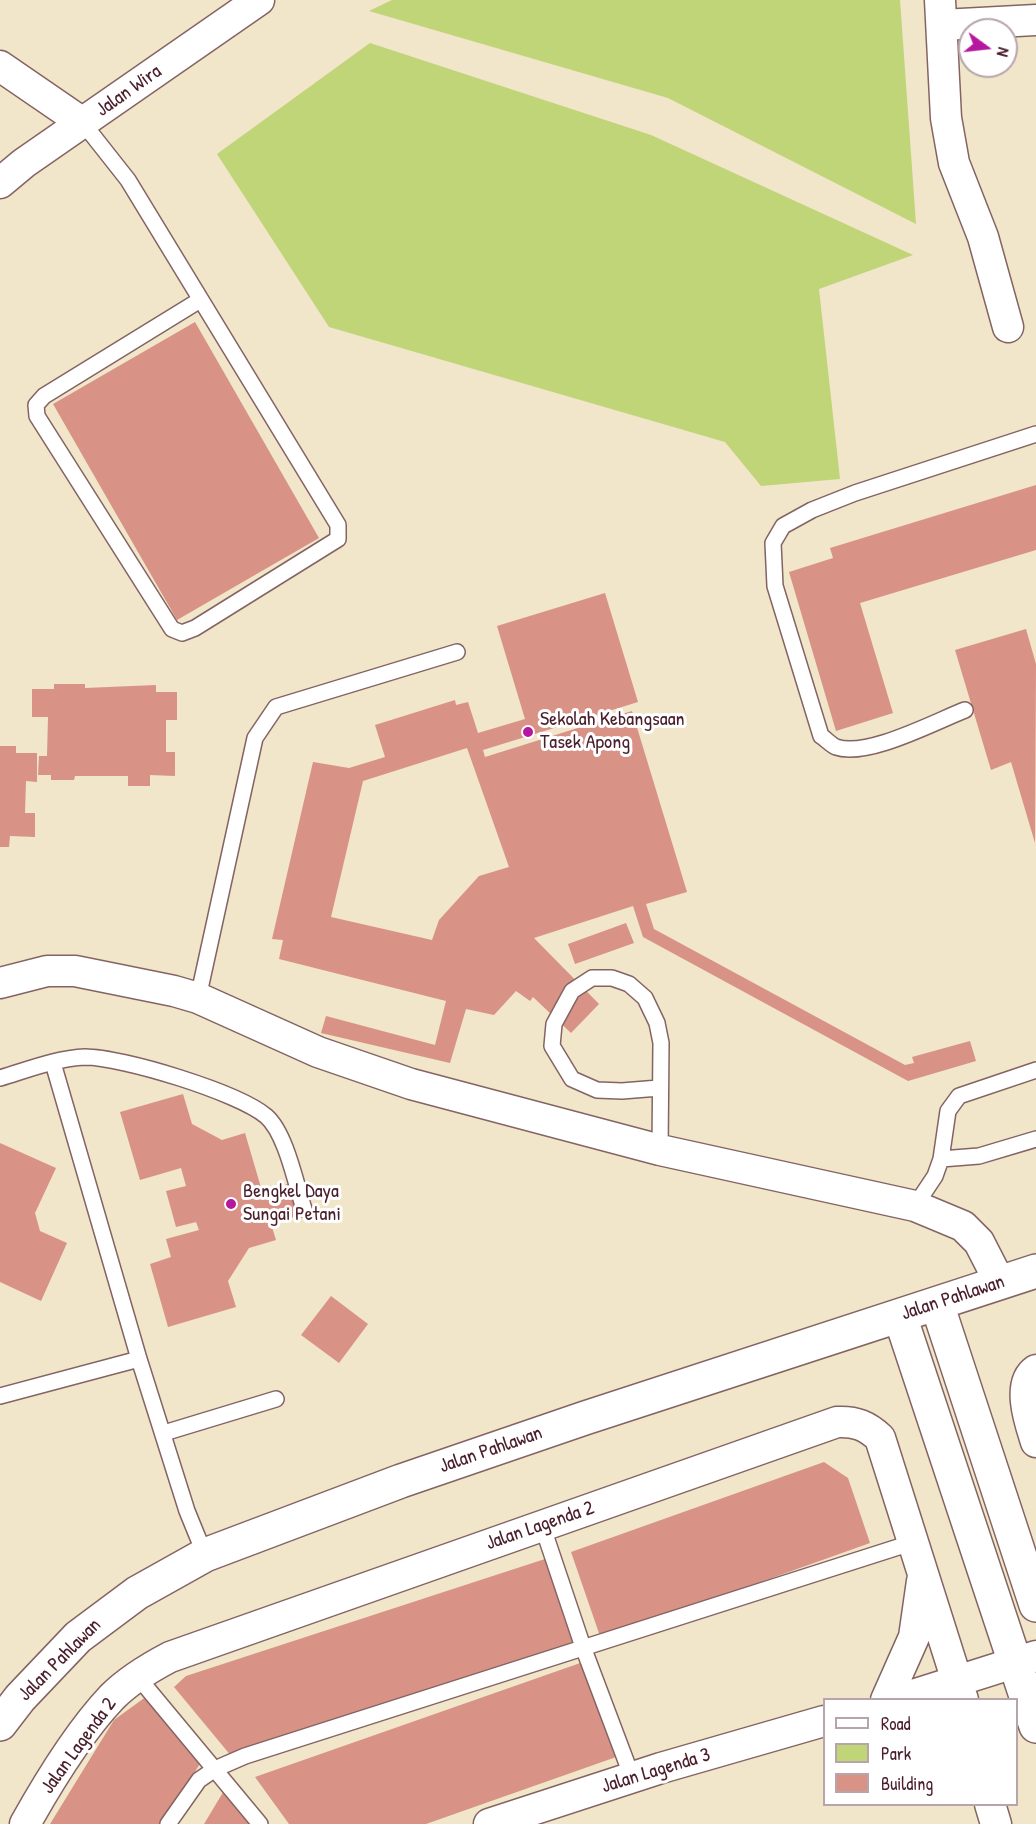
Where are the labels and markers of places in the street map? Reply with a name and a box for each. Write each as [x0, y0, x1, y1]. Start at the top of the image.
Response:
place label: Sekolah Kebangsaan Tasek Apong [540, 708, 685, 755]
marker: Sekolah Kebangsaan Tasek Apong [521, 725, 535, 739]
place label: Bengkel Daya Sungai Petani [243, 1180, 341, 1227]
marker: Bengkel Daya Sungai Petani [224, 1197, 238, 1211]

